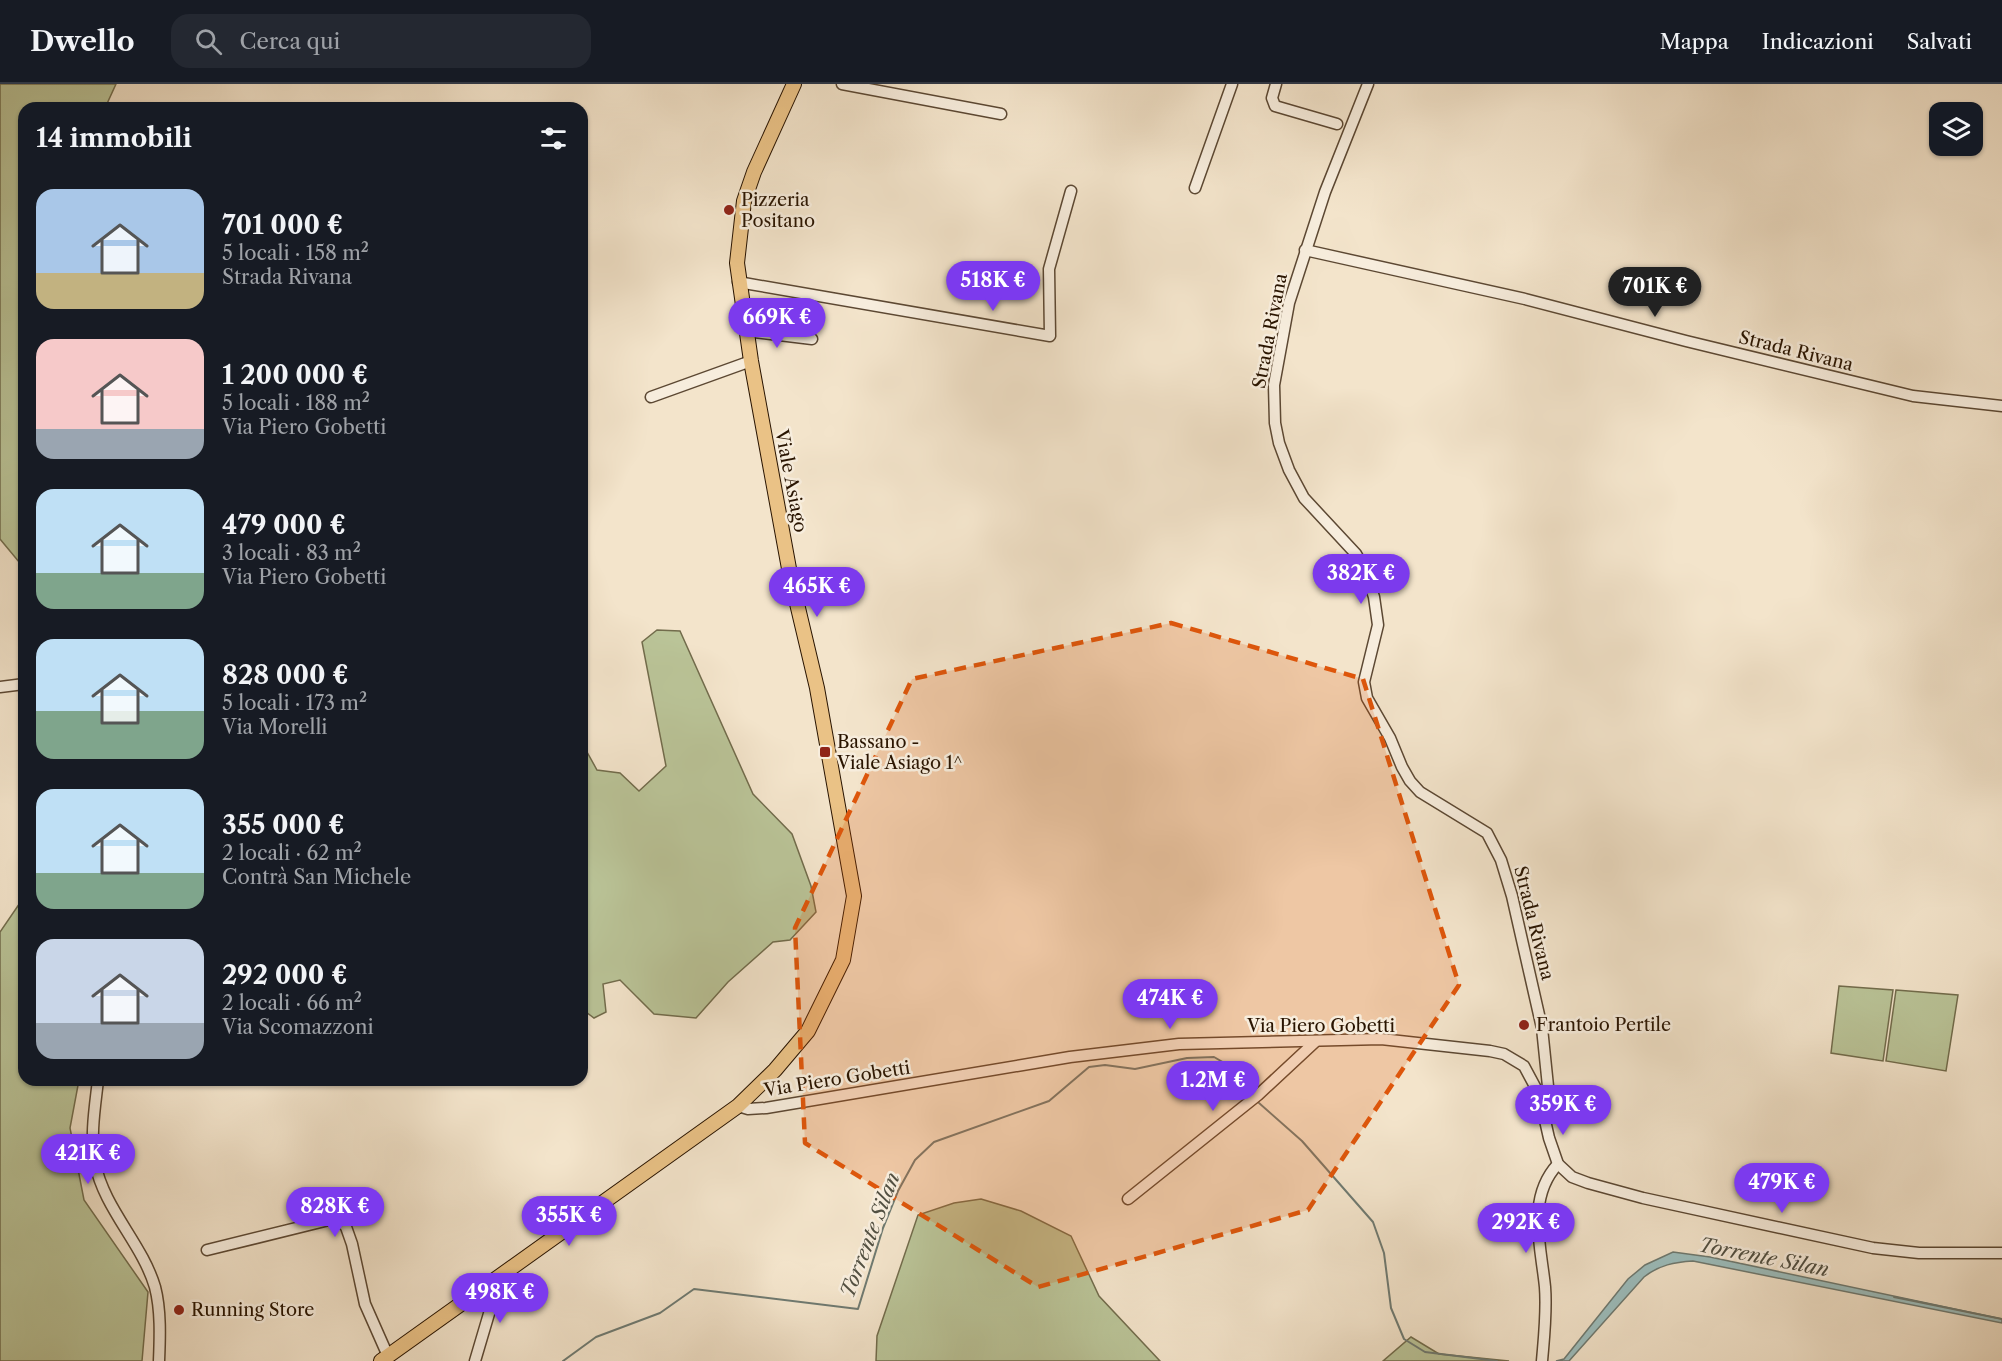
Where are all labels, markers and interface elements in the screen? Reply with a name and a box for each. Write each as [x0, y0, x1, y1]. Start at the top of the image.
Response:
search box [171, 14, 591, 68]
text: Dwello [30, 24, 135, 58]
icon: search [192, 25, 225, 58]
text: Cerca qui [240, 28, 340, 55]
text: Mappa [1660, 29, 1729, 54]
text: Indicazioni [1762, 29, 1874, 54]
text: Salvati [1907, 29, 1972, 54]
map controls [1929, 102, 1983, 156]
button: layers [1929, 102, 1983, 156]
text: 14 immobili [36, 122, 192, 154]
icon: filters [537, 122, 570, 155]
place label: Pizzeria Positano [741, 189, 815, 232]
marker: Pizzeria Positano [722, 203, 736, 217]
text: 701 000 € [222, 209, 343, 241]
icon: home [84, 213, 156, 285]
text: 5 locali · 158 m² [222, 241, 369, 265]
pin: 518K € [944, 261, 1042, 312]
text: Strada Rivana [222, 265, 352, 289]
pin: 701K € [1606, 267, 1704, 318]
text: 518K € [960, 268, 1026, 292]
street label: Strada Rivana [1248, 271, 1292, 391]
text: 701K € [1622, 274, 1688, 298]
pin: 669K € [728, 298, 826, 349]
text: 669K € [742, 305, 812, 329]
street label: Strada Rivana [1737, 326, 1856, 376]
text: 1 200 000 € [222, 359, 368, 391]
icon: home [84, 363, 156, 435]
text: 5 locali · 188 m² [222, 391, 370, 415]
text: Via Piero Gobetti [222, 415, 386, 439]
street label: Viale Asiago [770, 427, 812, 534]
text: 479 000 € [222, 509, 346, 541]
icon: home [84, 513, 156, 585]
text: 3 locali · 83 m² [222, 541, 361, 565]
pin: 382K € [1312, 554, 1410, 605]
text: 382K € [1327, 561, 1395, 585]
text: Via Piero Gobetti [222, 565, 386, 589]
pin: 465K € [768, 567, 866, 618]
text: 465K € [783, 574, 851, 598]
text: 828 000 € [222, 659, 349, 691]
icon: home [84, 663, 156, 735]
text: 5 locali · 173 m² [222, 691, 367, 715]
text: Via Morelli [222, 715, 327, 739]
place label: Bassano - Viale Asiago 1^ [836, 731, 962, 774]
marker: Bassano - Viale Asiago 1^ [818, 745, 832, 759]
text: 355 000 € [222, 809, 345, 841]
icon: home [84, 813, 156, 885]
text: 2 locali · 62 m² [222, 841, 362, 865]
street label: Strada Rivana [1509, 864, 1559, 983]
text: Contrà San Michele [222, 865, 411, 889]
text: 292 000 € [222, 959, 347, 991]
icon: home [84, 963, 156, 1035]
pin: 474K € [1121, 979, 1219, 1030]
text: 474K € [1137, 986, 1203, 1010]
text: 2 locali · 66 m² [222, 991, 362, 1015]
place label: Frantoio Pertile [1536, 1014, 1671, 1036]
text: Via Scomazzoni [222, 1015, 374, 1039]
street label: Via Piero Gobetti [1246, 1015, 1395, 1037]
marker: Frantoio Pertile [1517, 1018, 1531, 1032]
street label: Via Piero Gobetti [761, 1056, 912, 1102]
pin: 1.2M € [1164, 1061, 1262, 1112]
text: 1.2M € [1180, 1068, 1246, 1092]
pin: 359K € [1514, 1085, 1612, 1136]
text: 359K € [1529, 1092, 1597, 1116]
pin: 421K € [39, 1134, 137, 1185]
text: 421K € [55, 1141, 121, 1165]
pin: 479K € [1733, 1163, 1831, 1214]
water label: Torrente Silan [835, 1169, 905, 1301]
text: 479K € [1748, 1170, 1816, 1194]
pin: 828K € [286, 1187, 384, 1238]
text: 828K € [300, 1194, 370, 1218]
pin: 355K € [520, 1196, 618, 1247]
text: 355K € [536, 1203, 602, 1227]
pin: 292K € [1477, 1203, 1575, 1254]
text: 292K € [1492, 1210, 1560, 1234]
water label: Torrente Silan [1697, 1233, 1831, 1281]
pin: 498K € [451, 1273, 549, 1324]
text: 498K € [465, 1280, 535, 1304]
place label: Running Store [191, 1299, 314, 1321]
marker: Running Store [172, 1303, 186, 1317]

